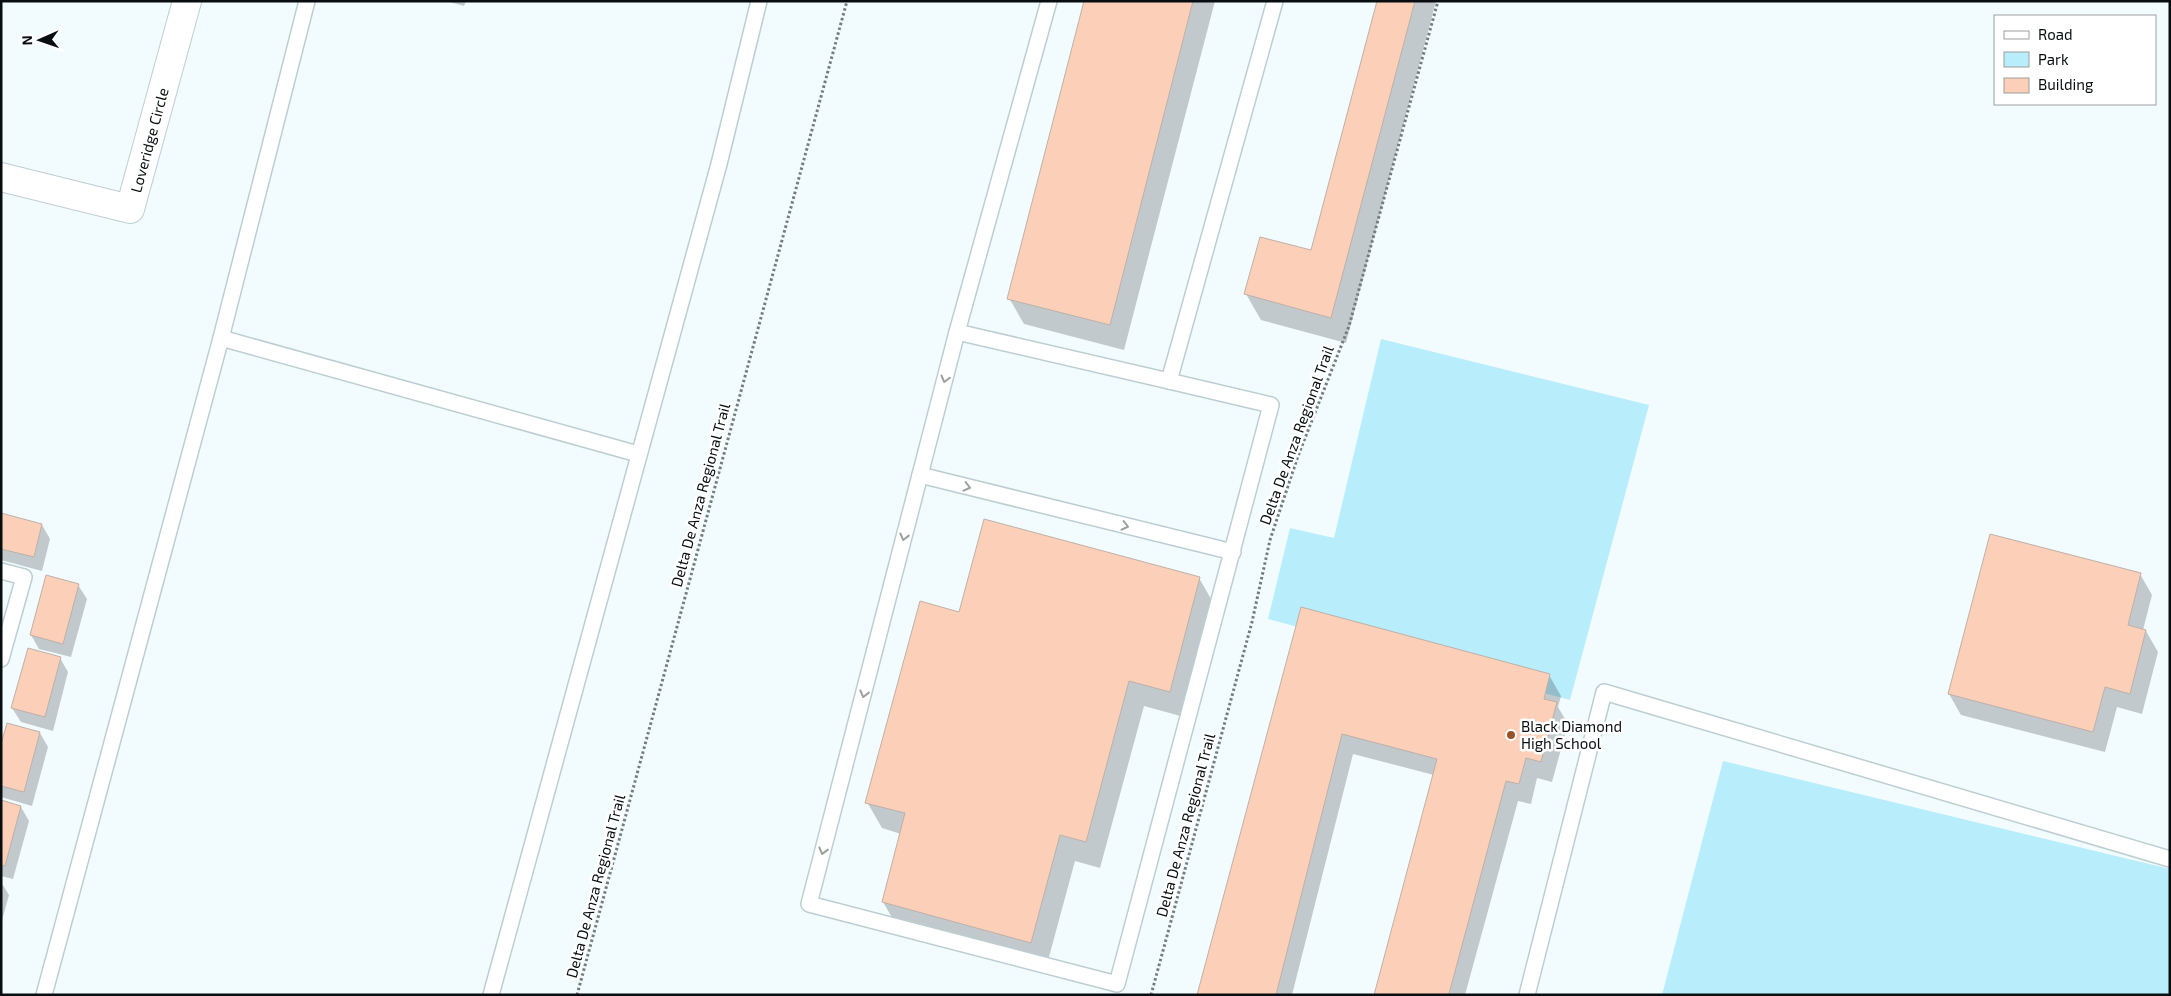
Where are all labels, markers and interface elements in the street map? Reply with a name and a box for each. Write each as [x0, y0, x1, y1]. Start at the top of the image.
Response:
north arrow [15, 15, 65, 65]
legend [1994, 15, 2156, 105]
text: Road [2038, 25, 2073, 43]
text: N [18, 35, 35, 46]
text: Park [2038, 50, 2069, 68]
text: Building [2038, 75, 2094, 93]
street label: Loveridge Circle [126, 86, 172, 194]
street label: Delta De Anza Regional Trail [1255, 342, 1337, 527]
one-way arrow [940, 375, 951, 384]
street label: Delta De Anza Regional Trail [667, 401, 733, 589]
one-way arrow [963, 481, 972, 492]
one-way arrow [1121, 520, 1130, 531]
one-way arrow [899, 532, 910, 541]
one-way arrow [859, 690, 869, 698]
place label: Black Diamond High School [1521, 717, 1622, 752]
marker: Black Diamond High School [1505, 729, 1517, 741]
street label: Delta De Anza Regional Trail [1152, 731, 1218, 919]
street label: Delta De Anza Regional Trail [562, 792, 628, 980]
one-way arrow [818, 847, 829, 856]

